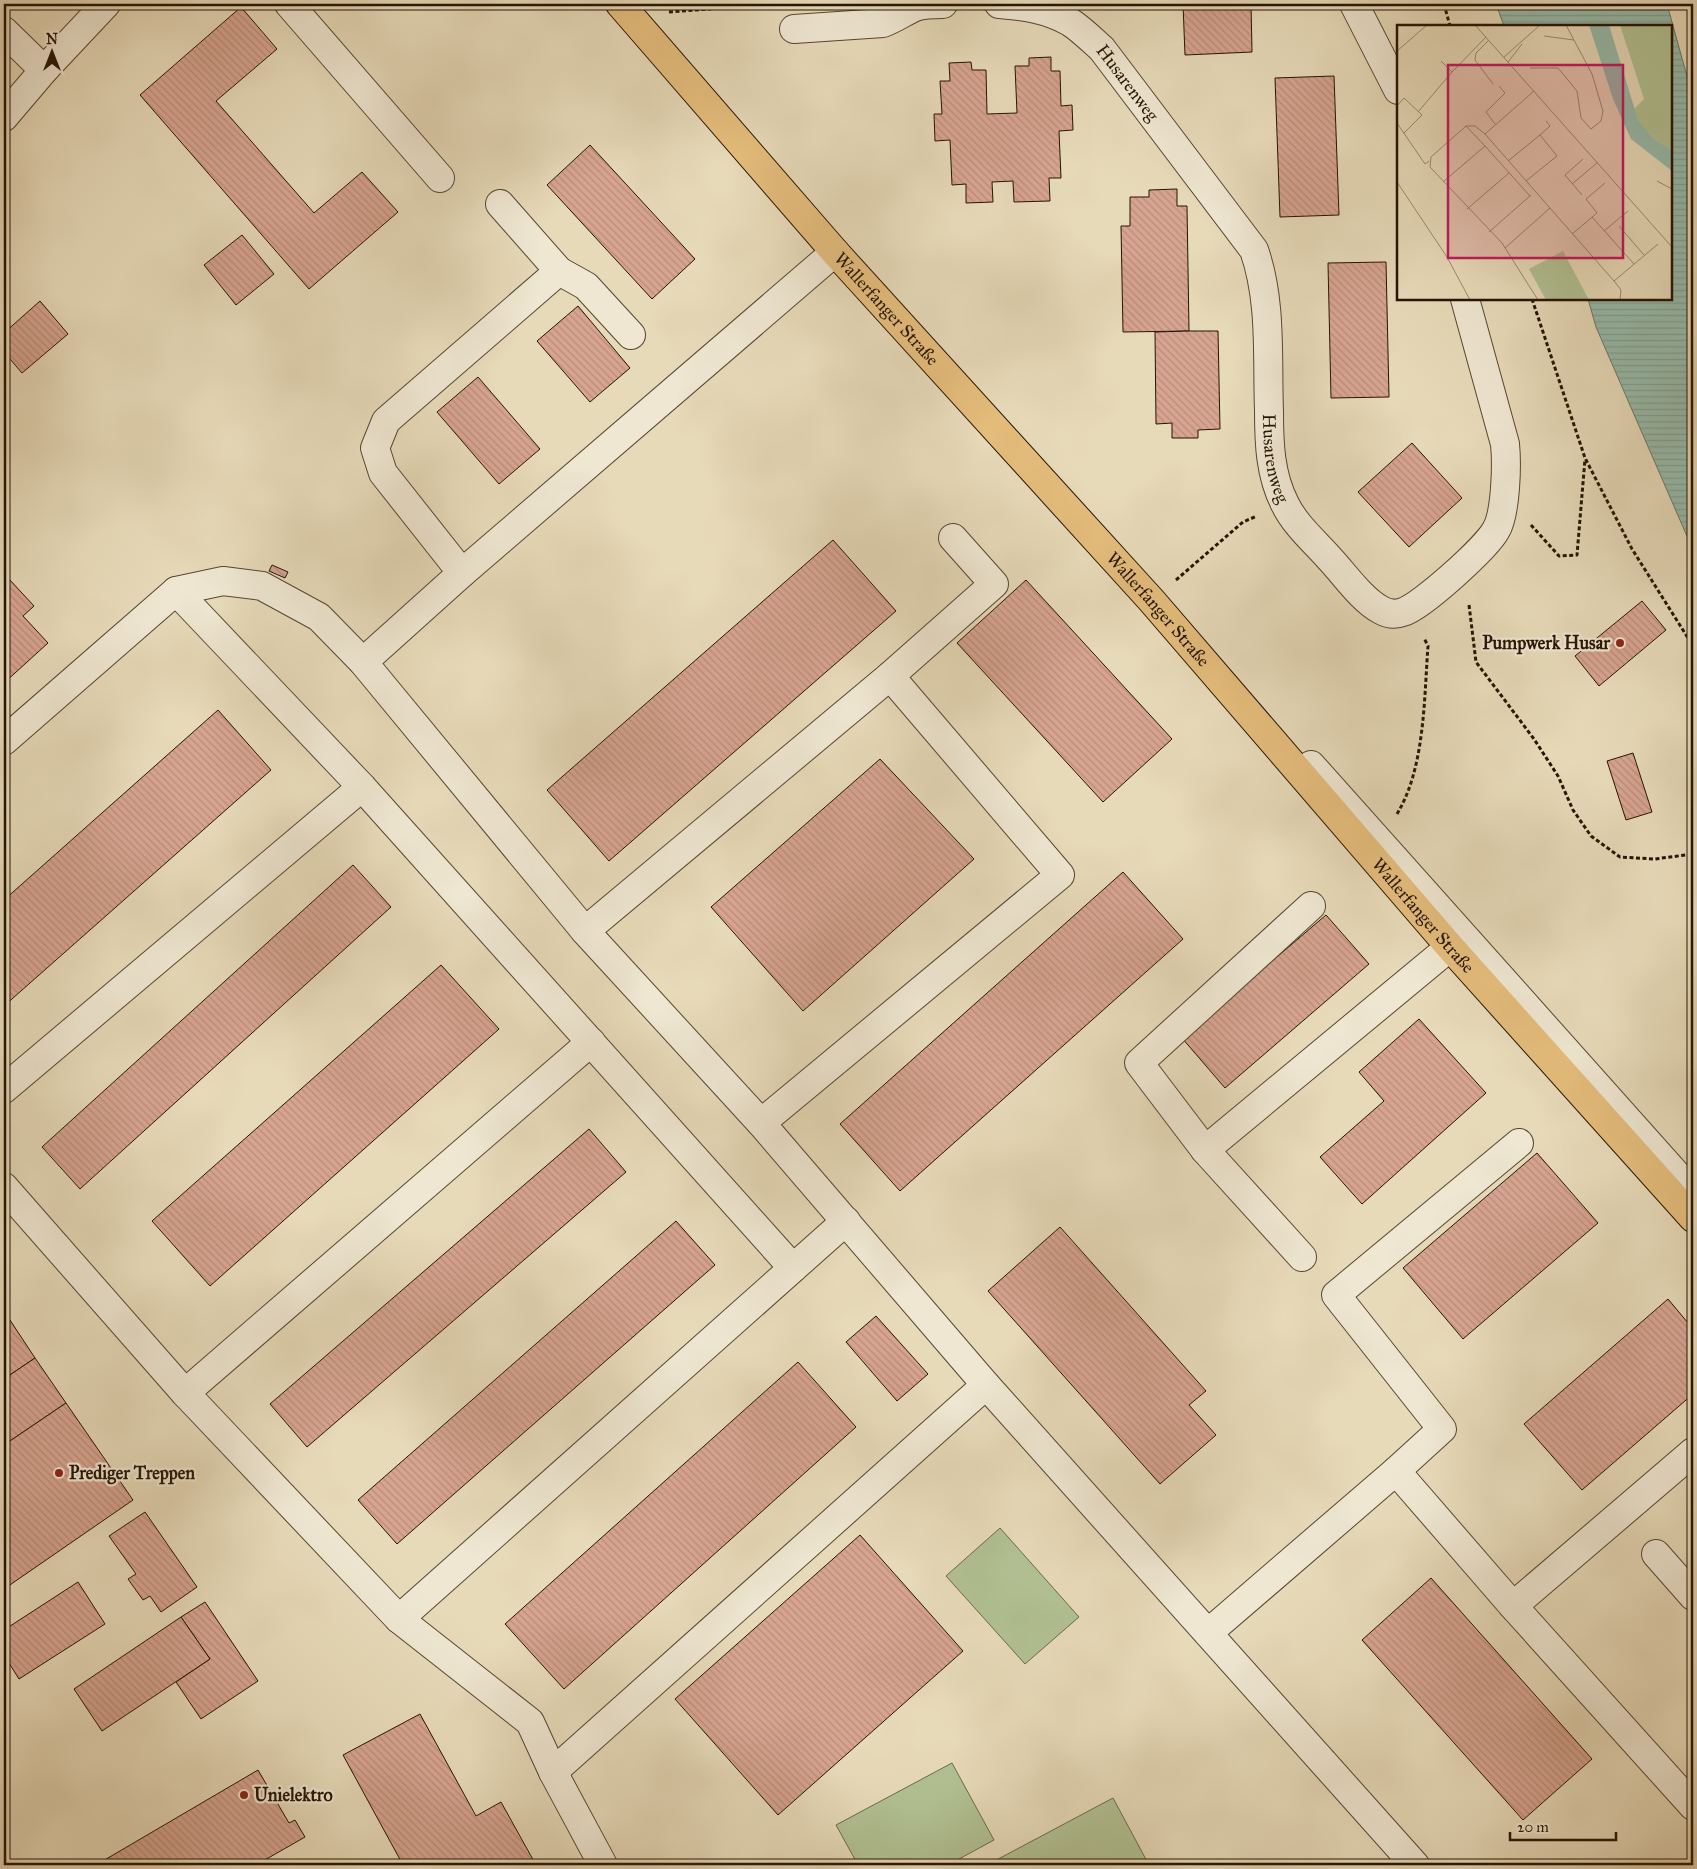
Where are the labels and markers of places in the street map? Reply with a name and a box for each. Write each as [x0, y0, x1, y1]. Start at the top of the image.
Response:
place label: Pumpwerk Husar [1482, 632, 1611, 655]
marker: Pumpwerk Husar [1614, 637, 1626, 649]
place label: Prediger Treppen [69, 1462, 195, 1485]
marker: Prediger Treppen [53, 1467, 65, 1479]
place label: Unielektro [254, 1784, 333, 1806]
marker: Unielektro [238, 1789, 250, 1801]

